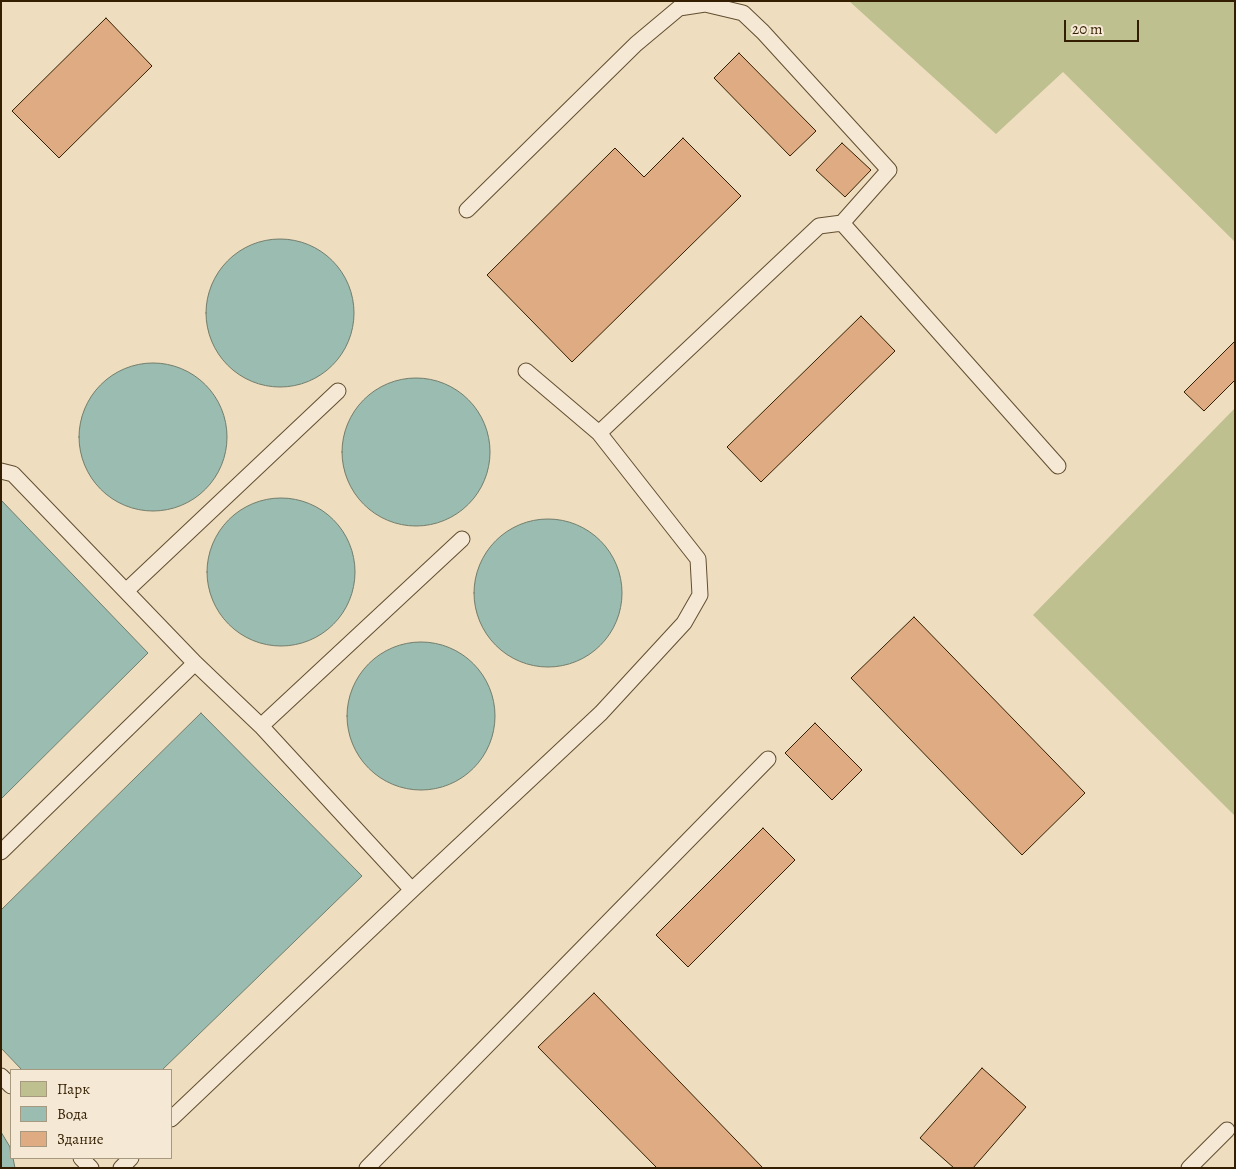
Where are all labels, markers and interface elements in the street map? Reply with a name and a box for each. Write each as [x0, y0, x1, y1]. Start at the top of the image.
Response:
scale bar [1066, 10, 1141, 42]
text: 20 m [1072, 19, 1103, 39]
legend [10, 1069, 172, 1159]
text: Парк [57, 1079, 90, 1099]
text: Вода [57, 1104, 88, 1124]
text: Здание [57, 1129, 104, 1149]

